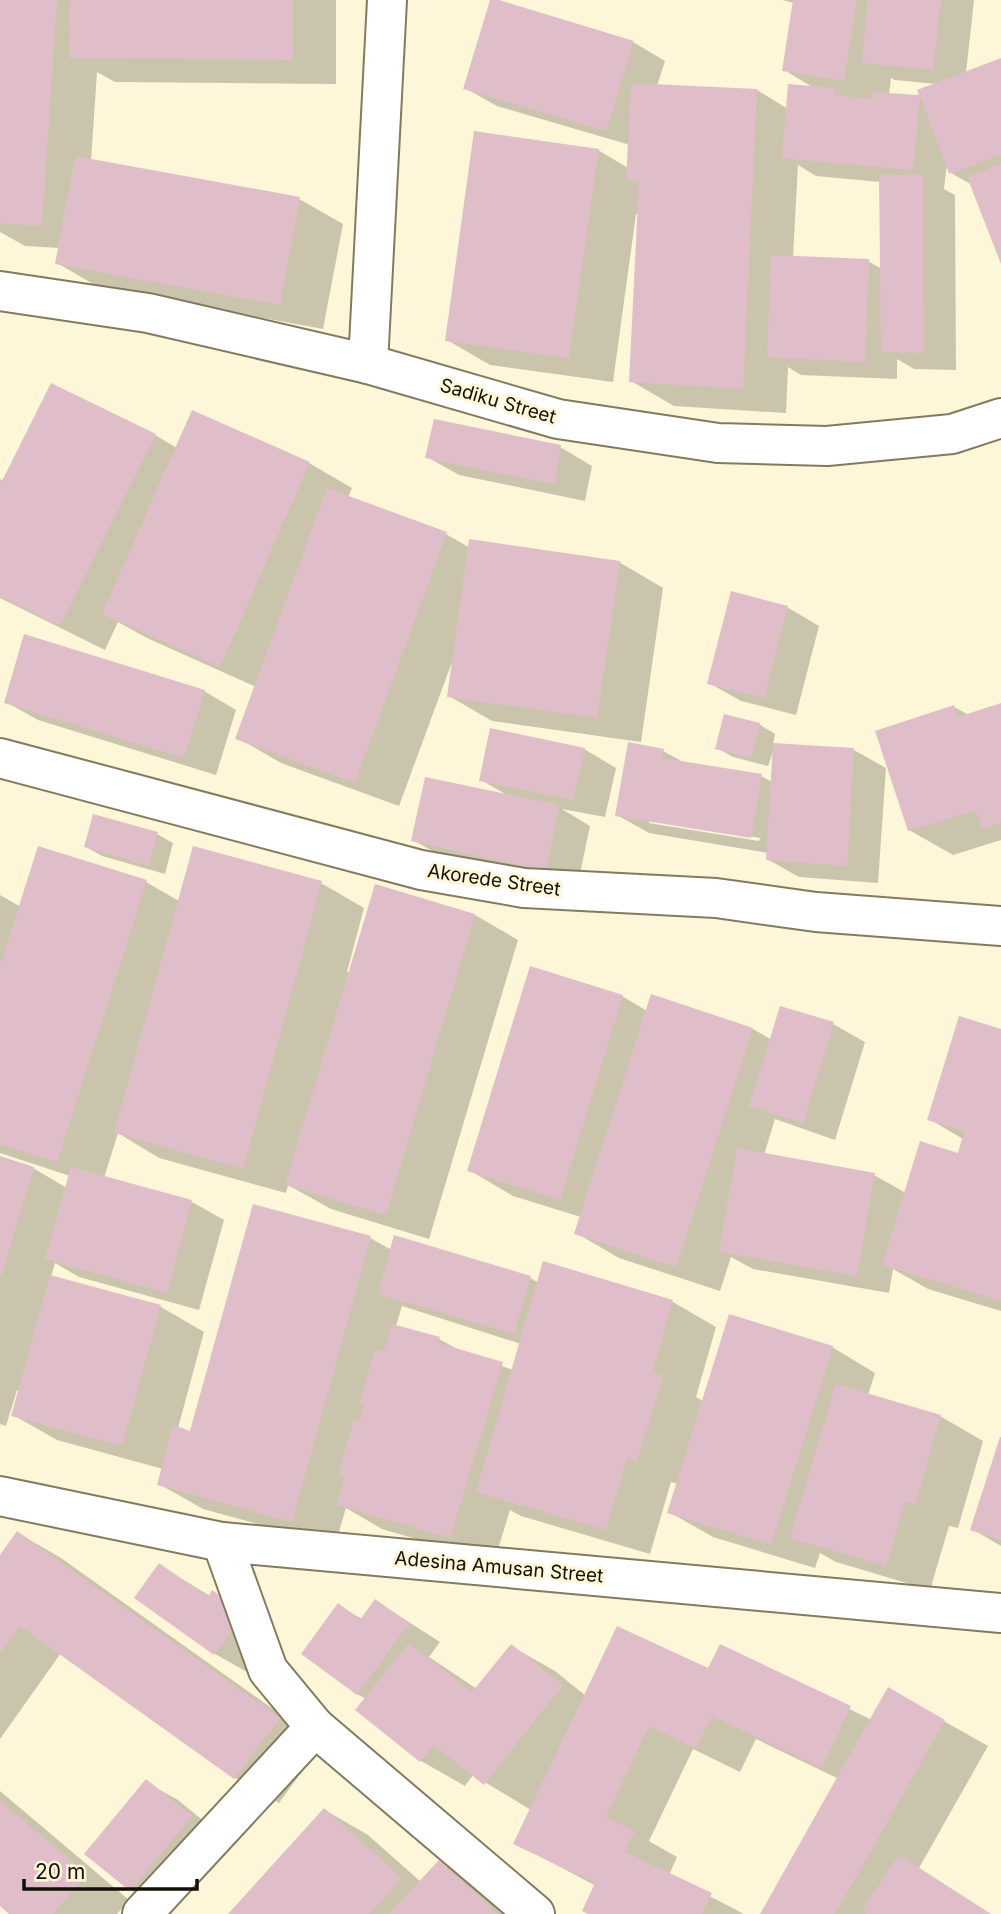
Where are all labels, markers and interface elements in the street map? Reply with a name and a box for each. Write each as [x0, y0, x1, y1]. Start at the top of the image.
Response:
street label: Sadiku Street [437, 373, 559, 429]
street label: Akorede Street [426, 859, 562, 901]
street label: Adesina Amusan Street [394, 1546, 604, 1588]
scale bar [24, 1848, 198, 1892]
text: 20 m [35, 1859, 85, 1884]

